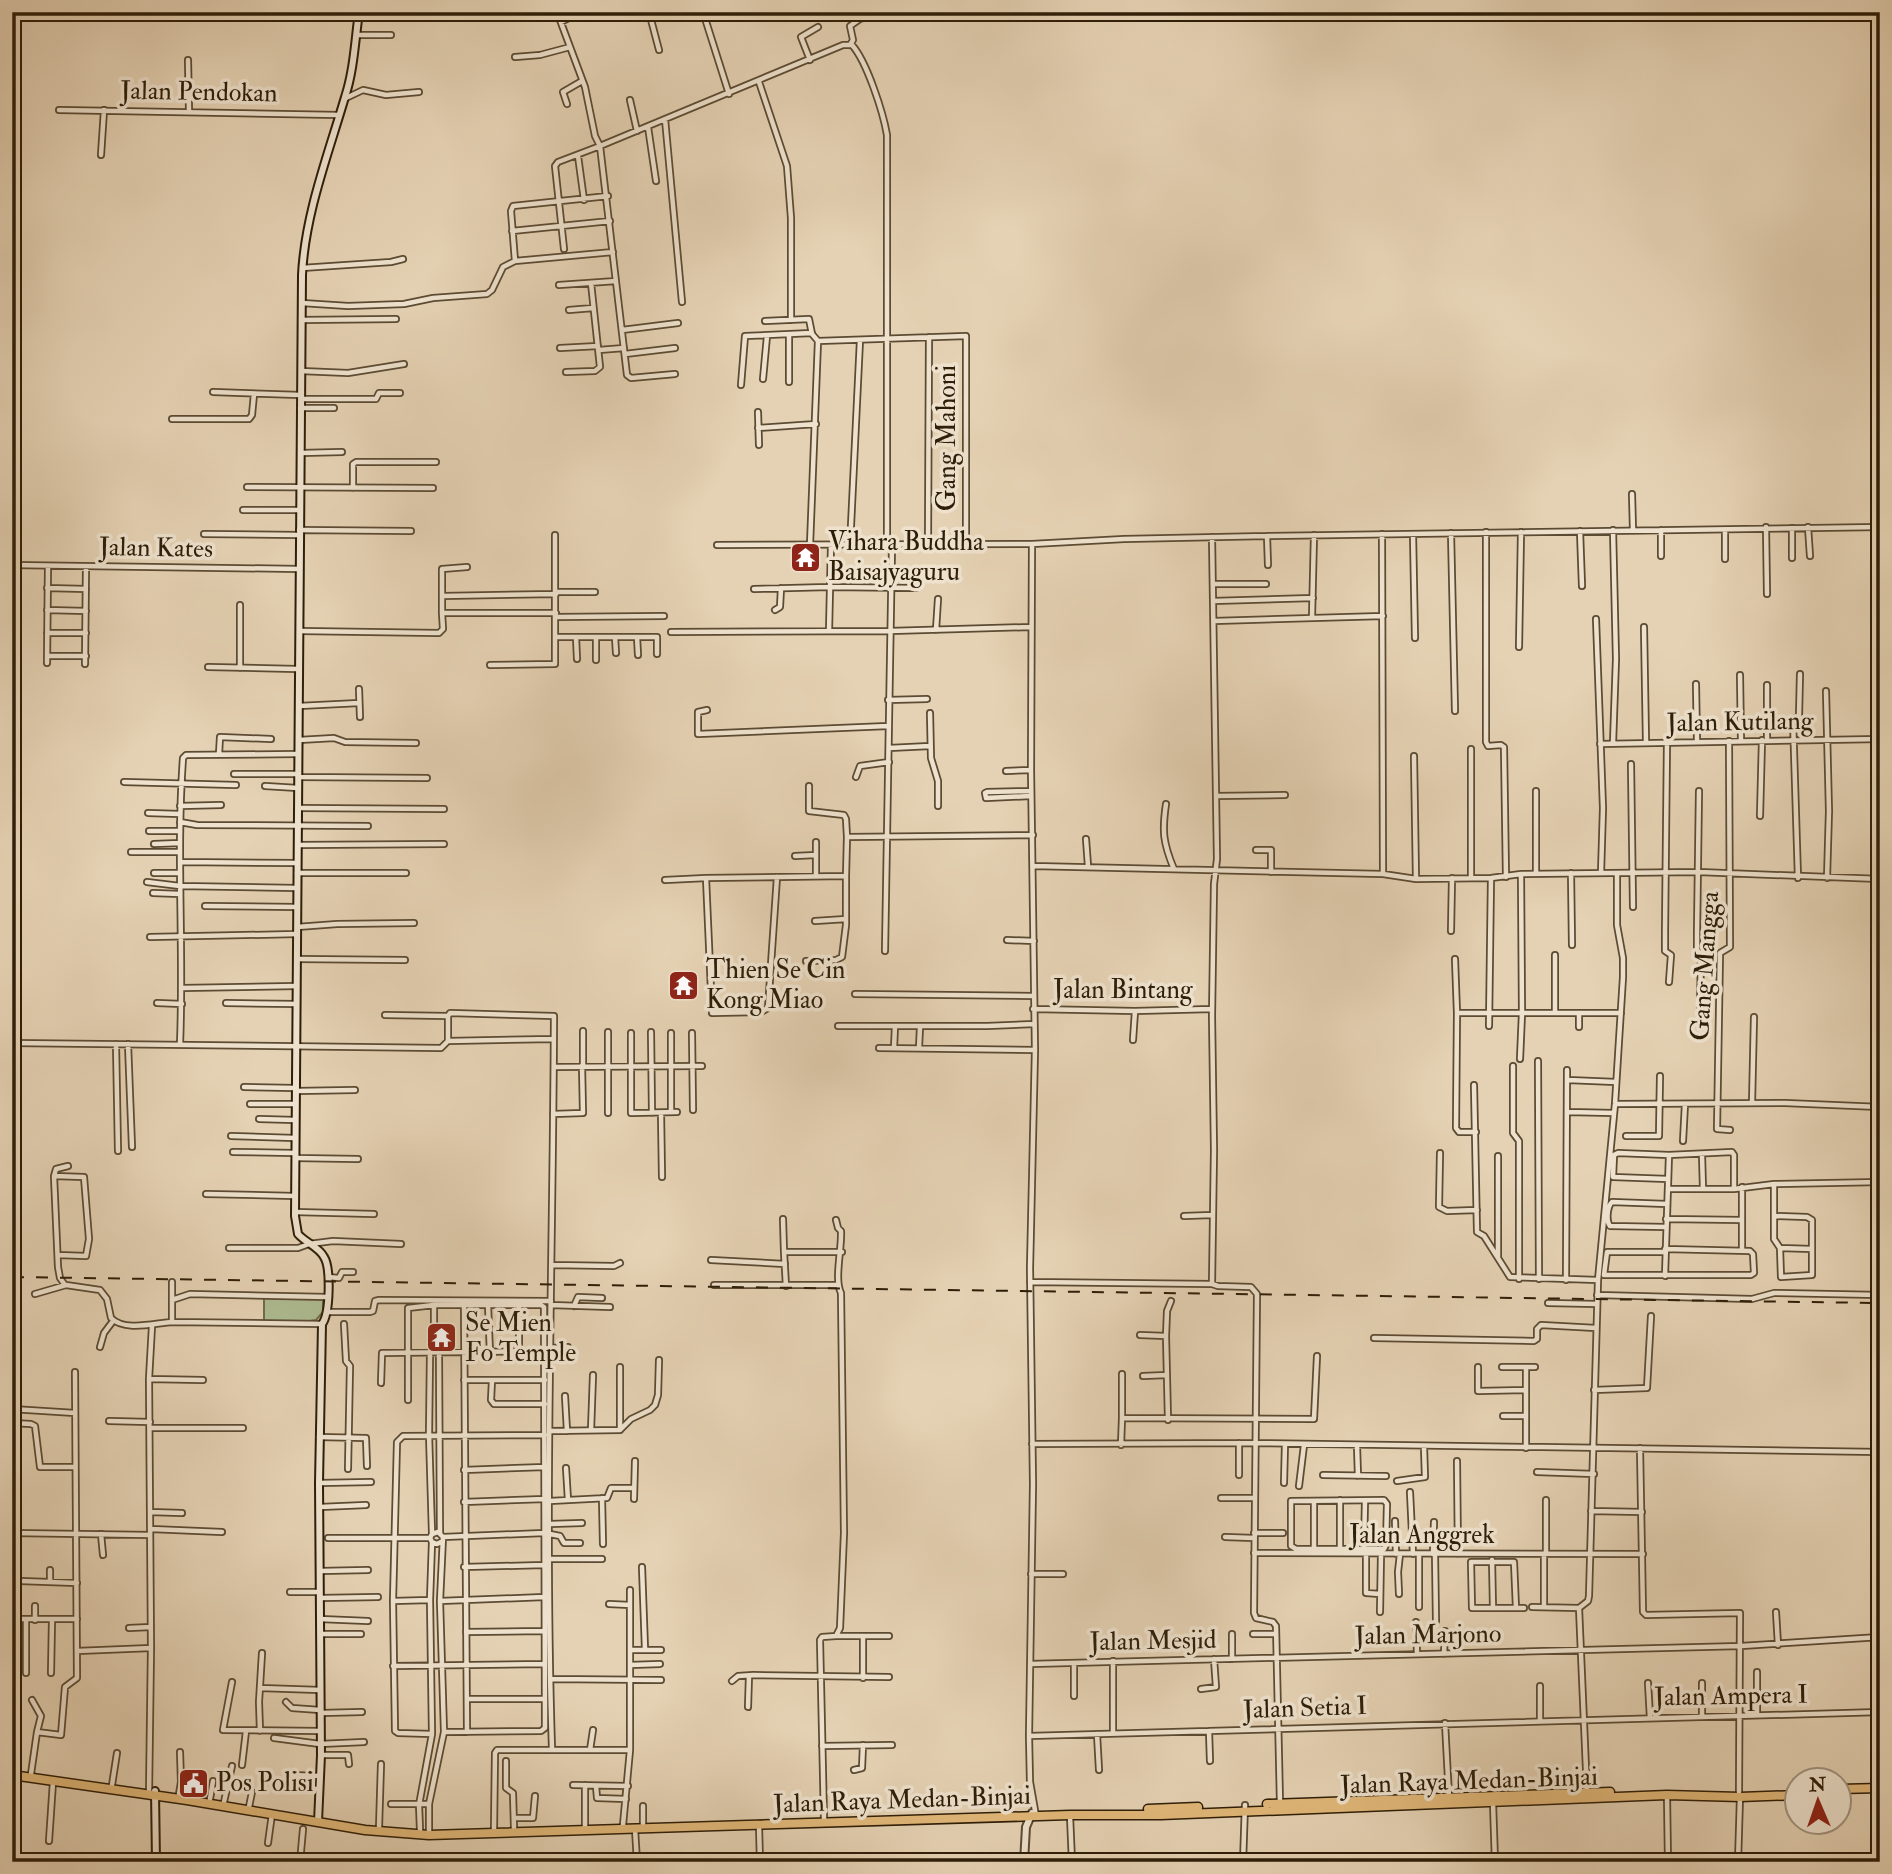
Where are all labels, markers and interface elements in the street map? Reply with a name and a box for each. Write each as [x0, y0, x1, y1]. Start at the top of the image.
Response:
street label: Jalan Pendokan [119, 75, 278, 109]
street label: Gang Mahoni [931, 365, 963, 511]
place label: Vihara Buddha Baisajyaguru [828, 526, 984, 588]
street label: Jalan Kates [98, 531, 213, 565]
temple icon: Vihara Buddha Baisajyaguru [788, 540, 822, 574]
street label: Jalan Kutilang [1665, 705, 1815, 739]
street label: Gang Mangga [1684, 890, 1726, 1042]
place label: Thien Se Cin Kong Miao [706, 954, 845, 1016]
temple icon: Thien Se Cin Kong Miao [666, 968, 700, 1002]
street label: Jalan Bintang [1052, 974, 1194, 1006]
place label: Se Mien Fo Temple [465, 1307, 576, 1370]
temple icon: Se Mien Fo Temple [425, 1321, 459, 1355]
street label: Jalan Anggrek [1348, 1519, 1495, 1551]
street label: Jalan Marjono [1353, 1618, 1502, 1652]
street label: Jalan Mesjid [1088, 1624, 1217, 1658]
street label: Jalan Ampera I [1653, 1679, 1808, 1714]
street label: Jalan Setia I [1241, 1690, 1368, 1726]
street label: Jalan Raya Medan-Binjai [1339, 1761, 1598, 1802]
public building icon: Pos Polisi [176, 1766, 210, 1800]
north arrow [1784, 1766, 1854, 1836]
place label: Pos Polisi [216, 1767, 314, 1799]
text: N [1808, 1773, 1827, 1797]
street label: Jalan Raya Medan-Binjai [772, 1780, 1031, 1821]

